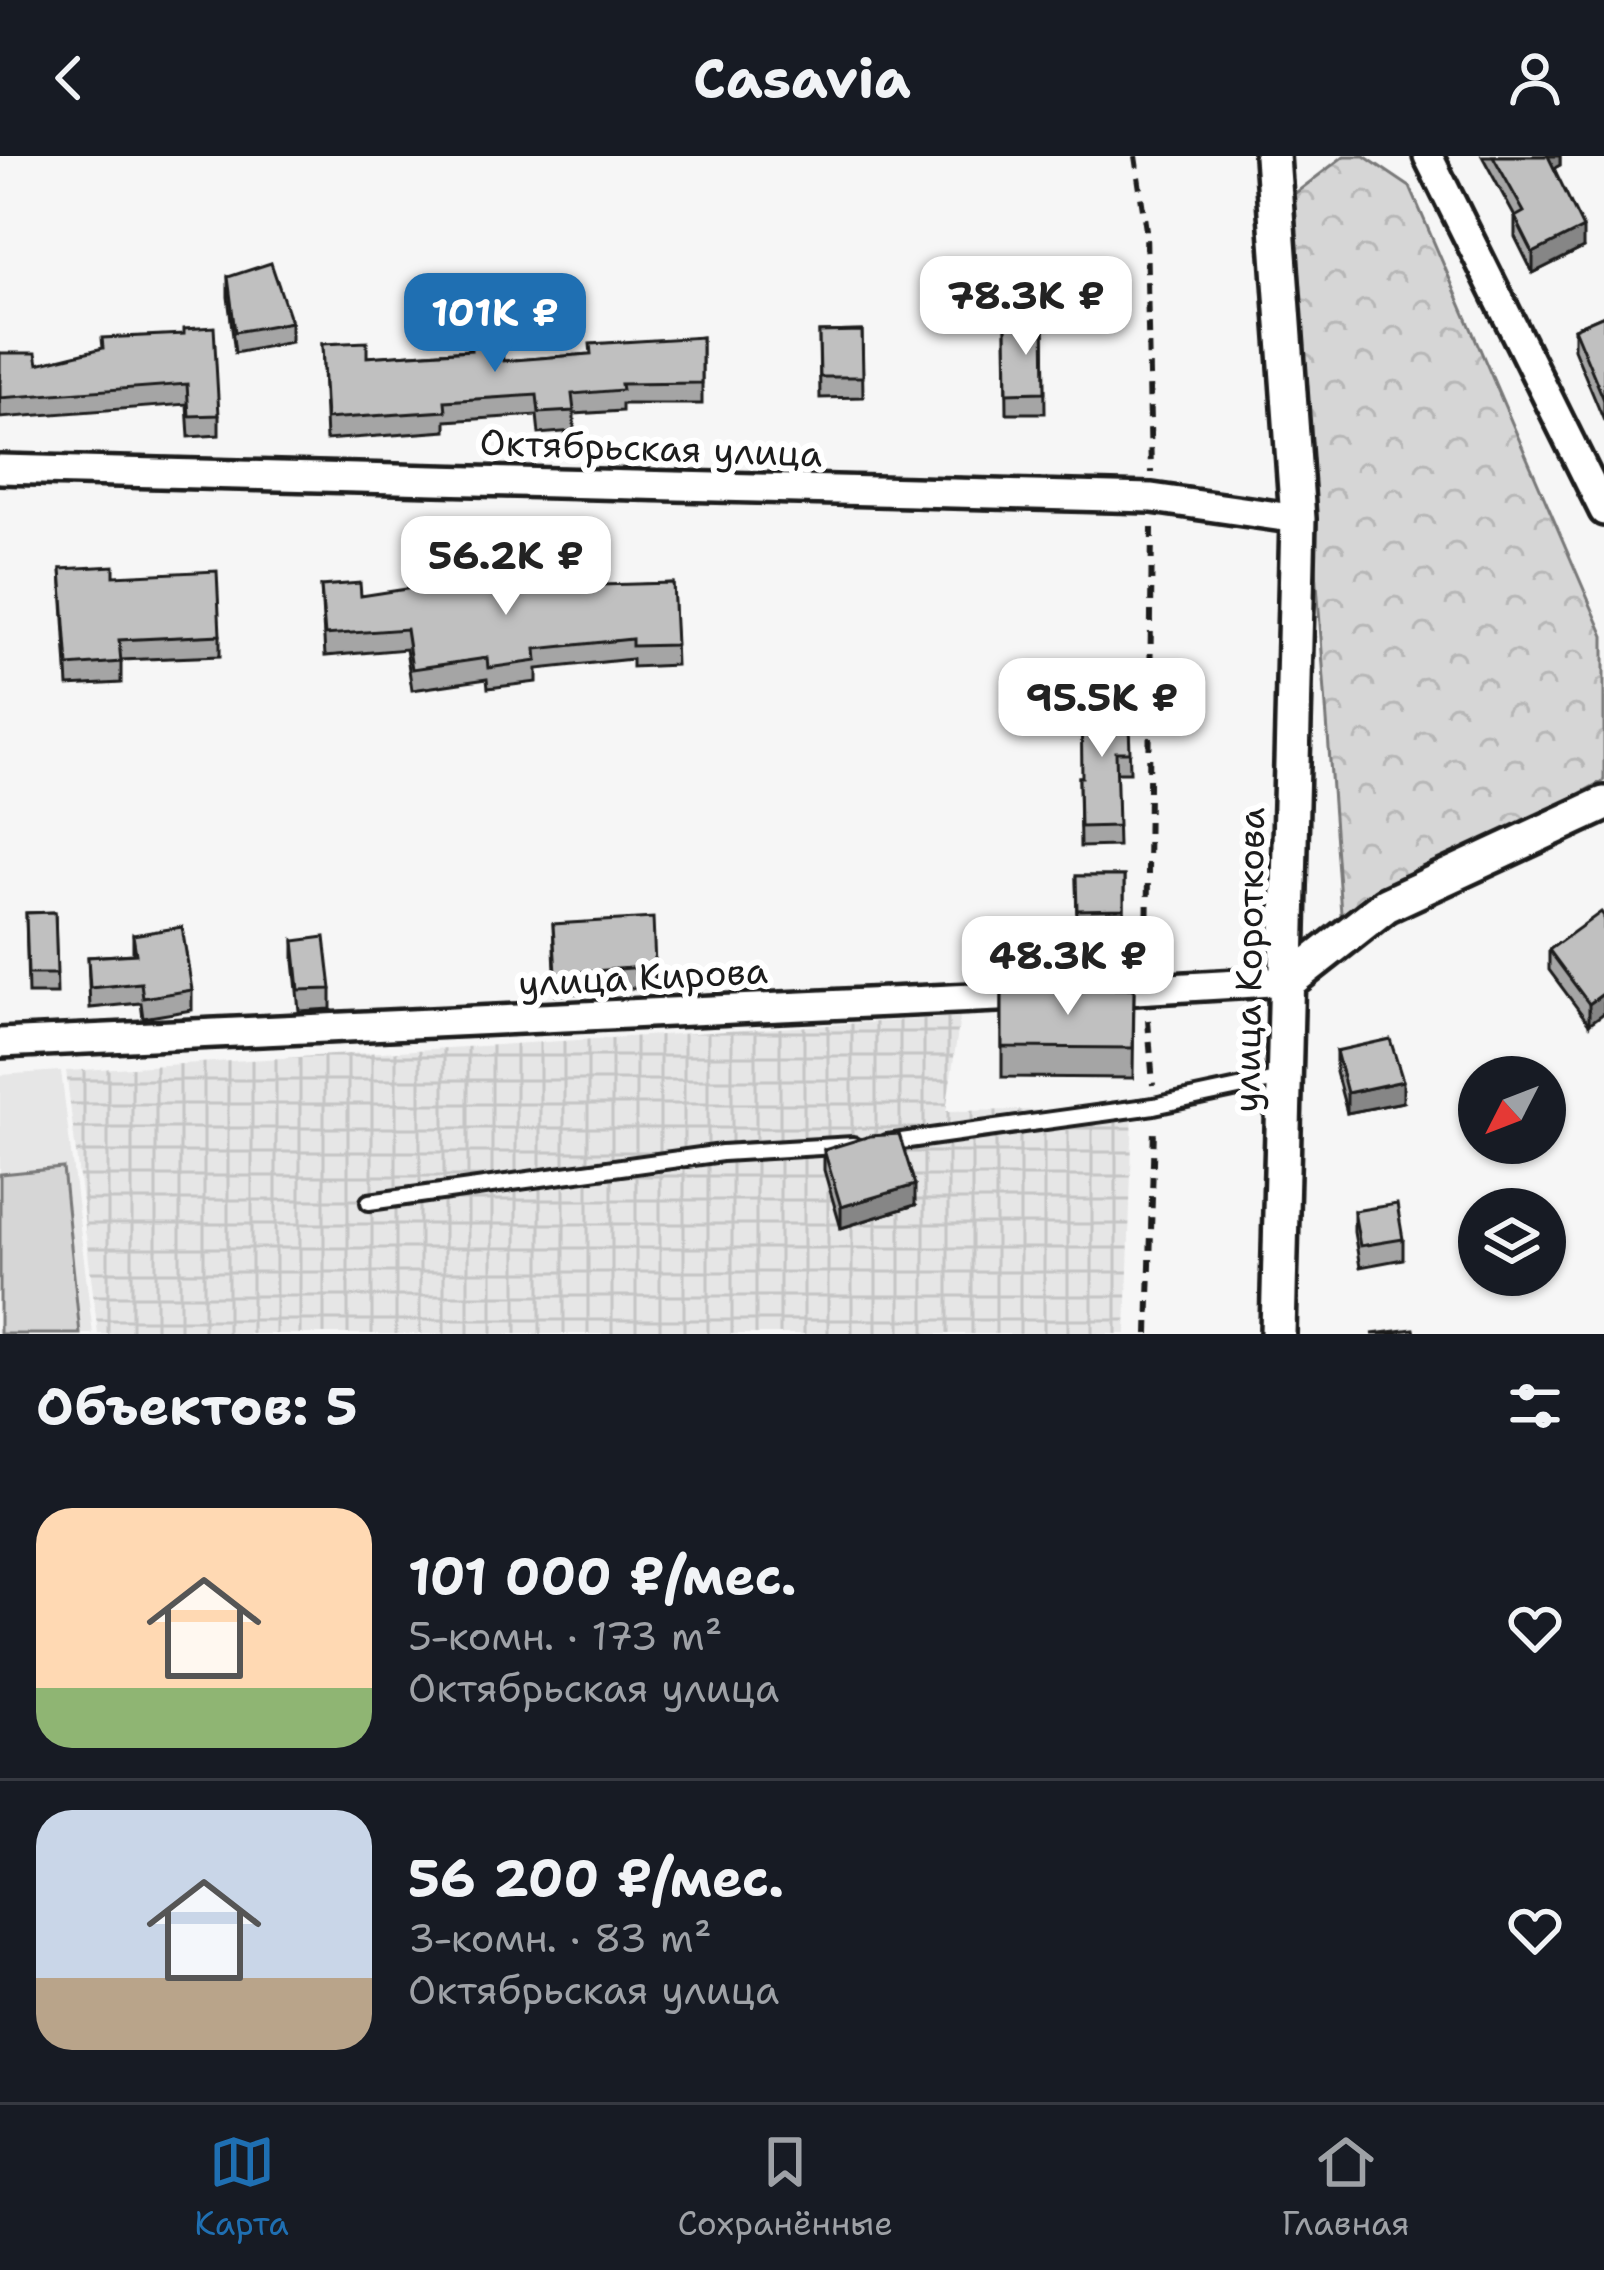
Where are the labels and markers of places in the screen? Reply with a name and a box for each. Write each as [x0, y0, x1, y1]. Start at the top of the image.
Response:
pin: 78.3K ₽ [915, 256, 1137, 358]
pin: 101K ₽ [397, 273, 593, 375]
pin: 56.2K ₽ [395, 516, 617, 618]
pin: 95.5K ₽ [991, 658, 1213, 760]
pin: 48.3K ₽ [957, 916, 1179, 1018]

